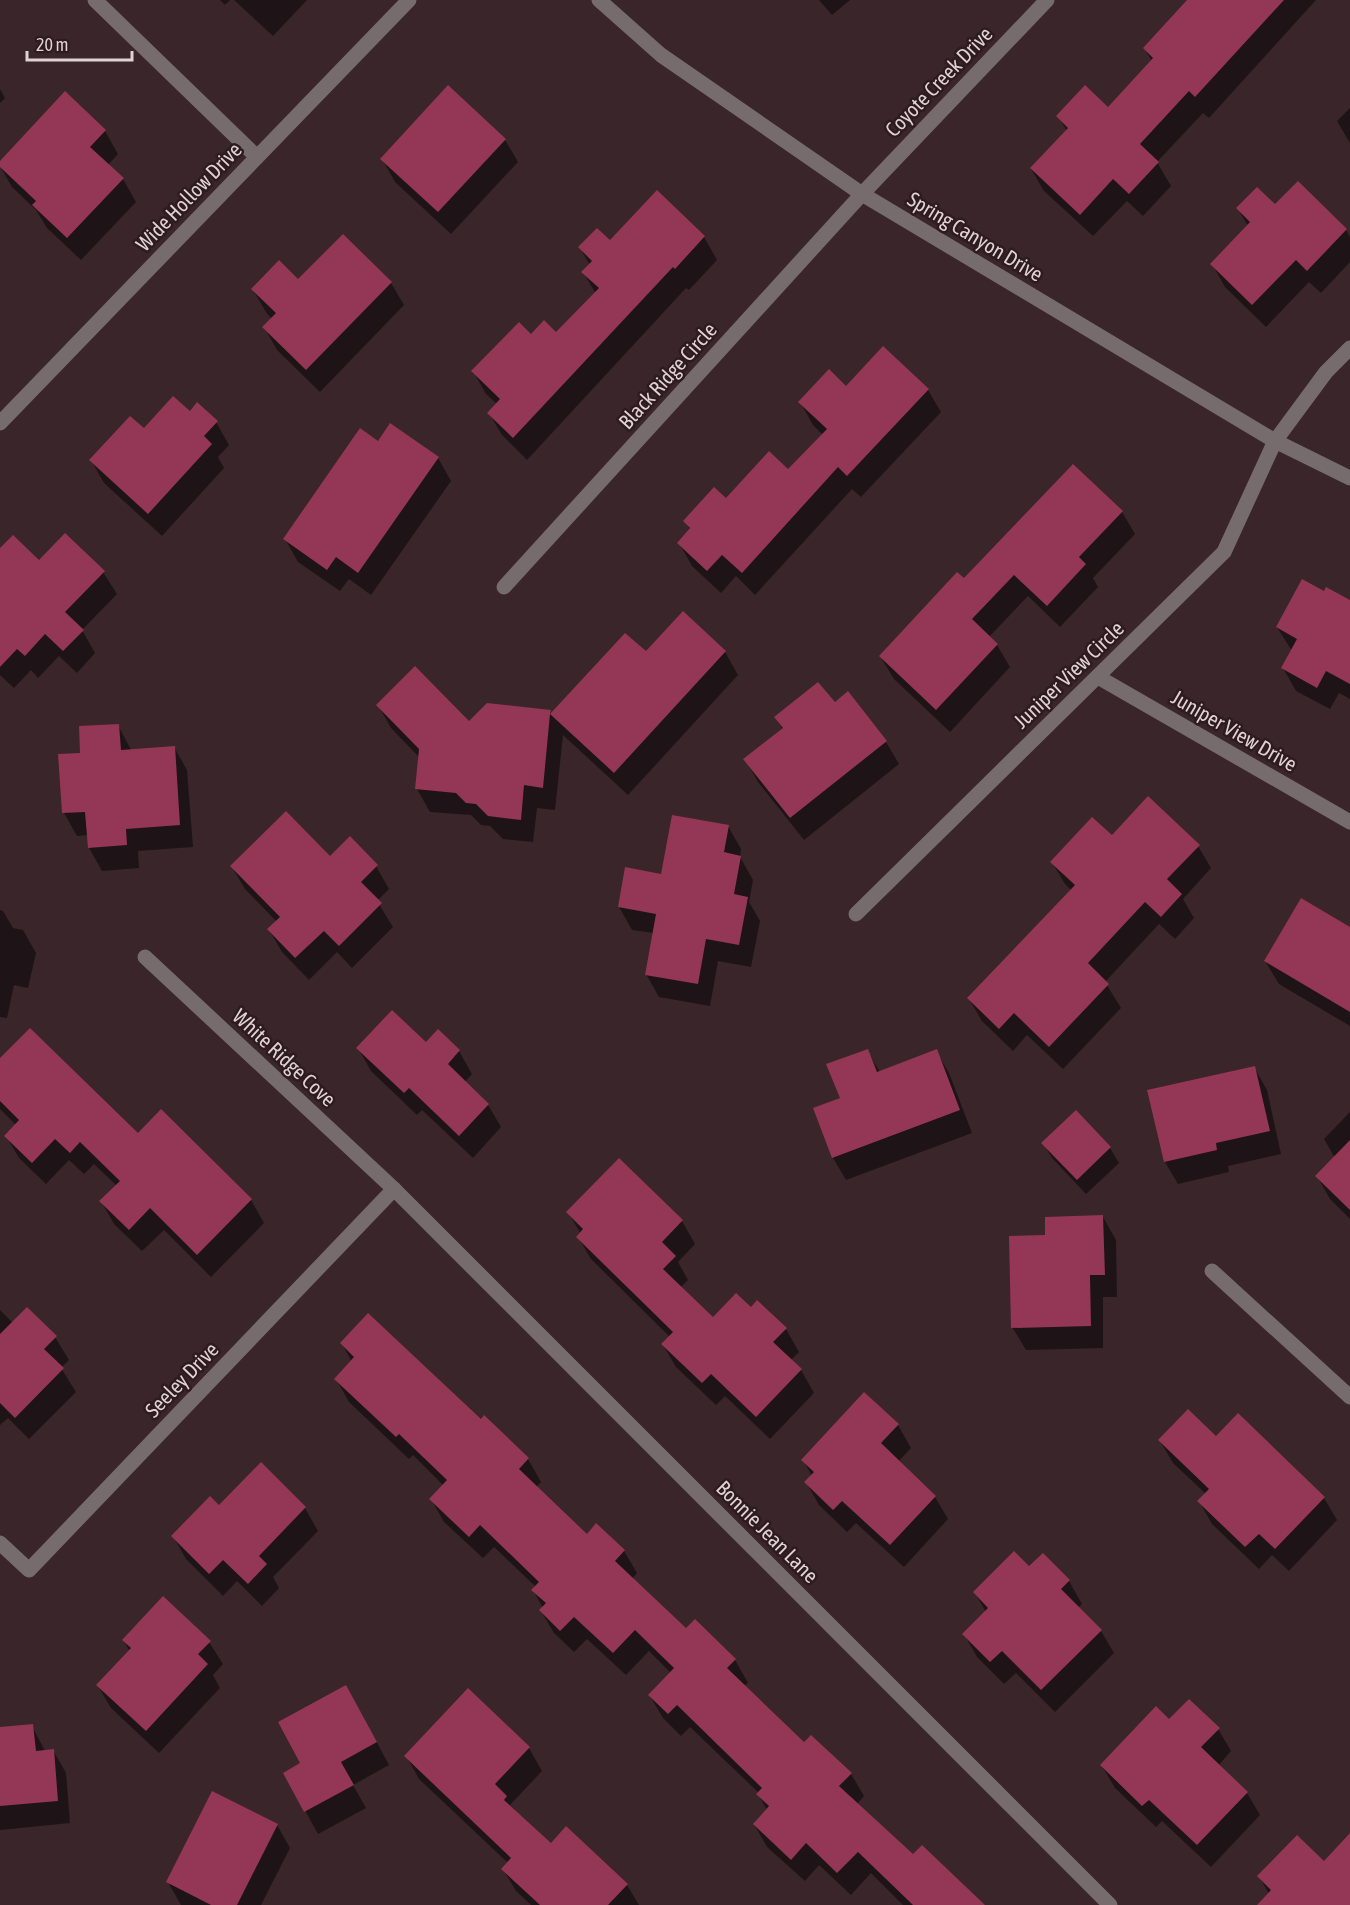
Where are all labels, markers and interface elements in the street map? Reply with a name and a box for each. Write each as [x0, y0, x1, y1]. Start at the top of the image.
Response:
street label: Coyote Creek Drive [880, 21, 997, 141]
scale bar [27, 24, 132, 62]
text: 20 m [36, 34, 68, 55]
street label: Wide Hollow Drive [131, 137, 246, 255]
street label: Spring Canyon Drive [904, 186, 1047, 286]
street label: Black Ridge Circle [613, 317, 721, 433]
street label: Juniper View Circle [1008, 616, 1128, 733]
street label: Juniper View Drive [1167, 684, 1302, 776]
street label: White Ridge Cove [228, 1004, 341, 1111]
street label: Seeley Drive [140, 1337, 223, 1422]
street label: Bonnie Jean Lane [712, 1475, 824, 1587]

